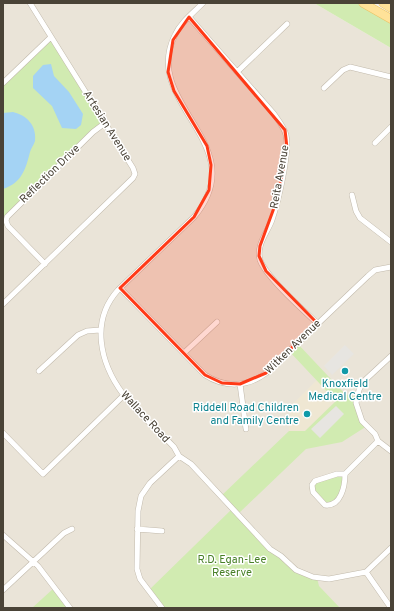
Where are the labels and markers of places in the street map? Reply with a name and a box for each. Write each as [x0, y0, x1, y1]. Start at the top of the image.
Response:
marker: Knoxfield Medical Centre [340, 366, 350, 376]
place label: Knoxfield Medical Centre [308, 377, 382, 404]
place label: Riddell Road Children and Family Centre [193, 401, 299, 428]
marker: Riddell Road Children and Family Centre [302, 409, 312, 419]

